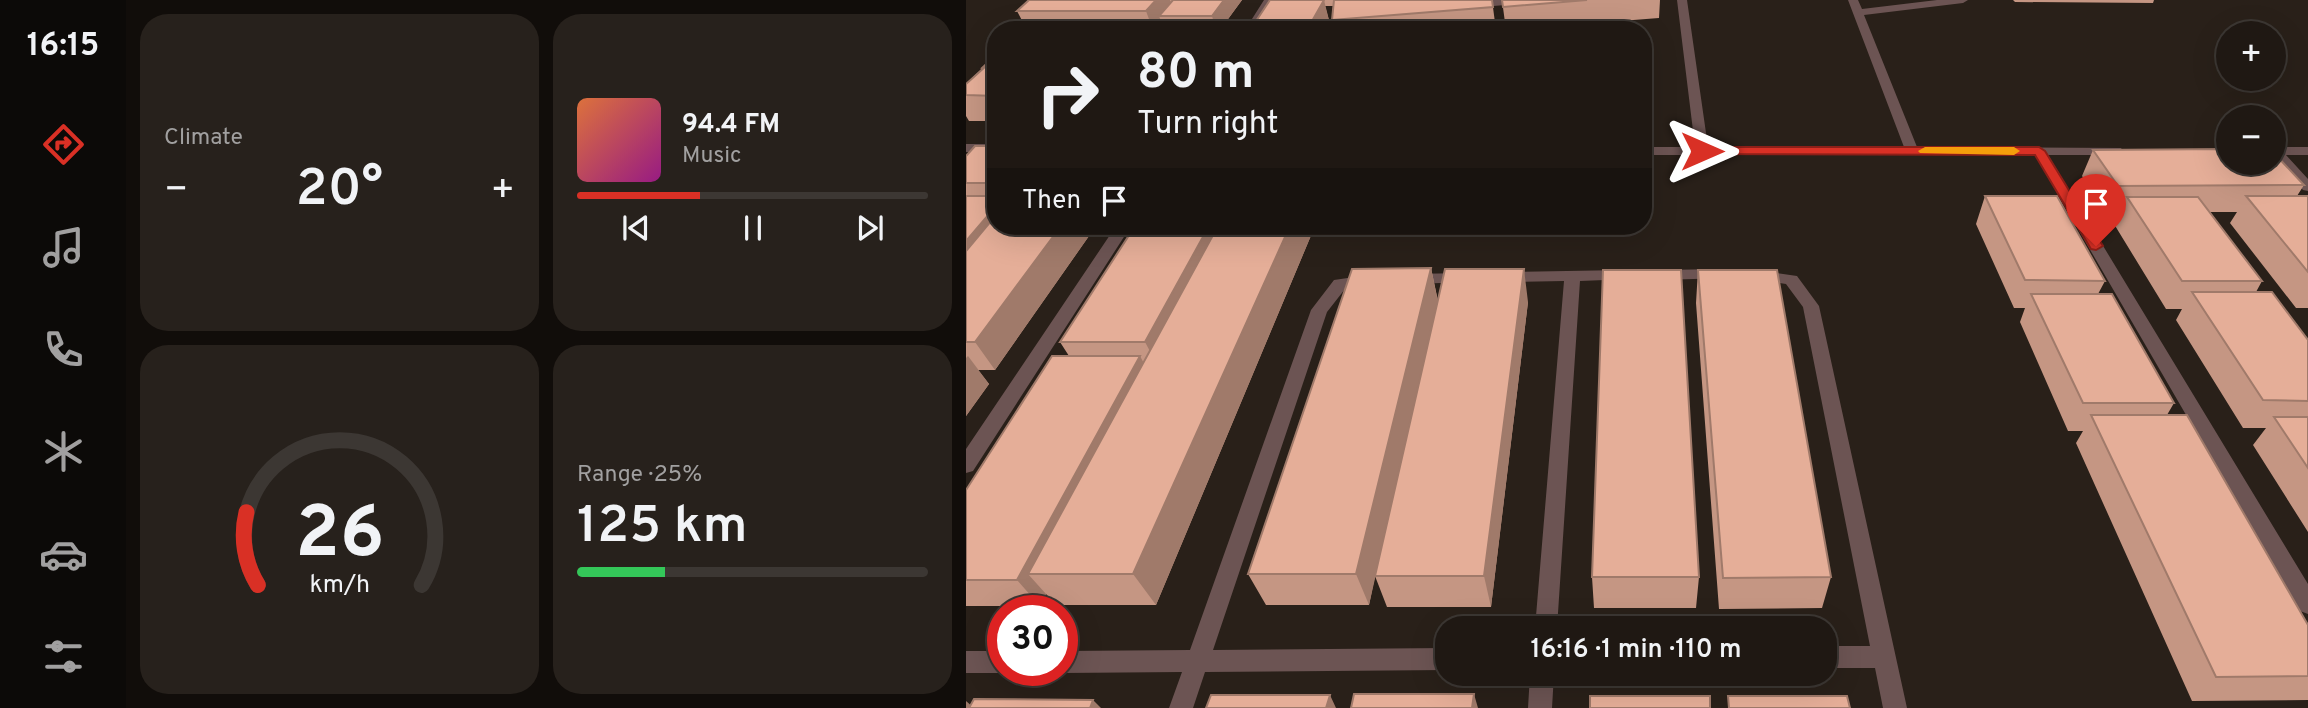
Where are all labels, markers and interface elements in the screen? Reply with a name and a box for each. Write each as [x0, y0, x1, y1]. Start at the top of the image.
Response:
map controls [2216, 21, 2286, 175]
button: + [2216, 21, 2286, 91]
text: 16:15 [27, 27, 99, 67]
text: 80 m [1137, 44, 1254, 106]
icon: right [1022, 49, 1113, 140]
text: Turn right [1137, 105, 1279, 145]
button: − [2216, 105, 2286, 175]
text: 94.4 FM [682, 109, 780, 142]
position arrow [1665, 114, 1739, 188]
icon: directions [39, 120, 88, 169]
text: Climate [164, 124, 243, 153]
text: Music [682, 142, 742, 171]
text: 20° [296, 158, 383, 224]
text: − [164, 167, 189, 216]
text: + [490, 167, 515, 216]
pin [2066, 174, 2126, 246]
icon: arrive [1095, 182, 1133, 220]
text: Then [1022, 185, 1081, 218]
icon: arrive [2077, 185, 2115, 223]
icon: previous [617, 209, 655, 247]
icon: pause [734, 209, 772, 247]
icon: next [851, 209, 889, 247]
icon: music [39, 223, 88, 272]
icon: phone [39, 325, 88, 374]
icon: climate [39, 427, 88, 476]
text: Range · 25% [577, 461, 702, 490]
text: 26 [295, 492, 384, 584]
text: 125 km [577, 495, 748, 561]
icon: car [39, 530, 88, 579]
text: km/h [309, 570, 370, 602]
speed limit sign: 30 [987, 595, 1078, 686]
icon: filters [39, 632, 88, 681]
text: 16:16 · 1 min · 110 m [1530, 634, 1742, 667]

